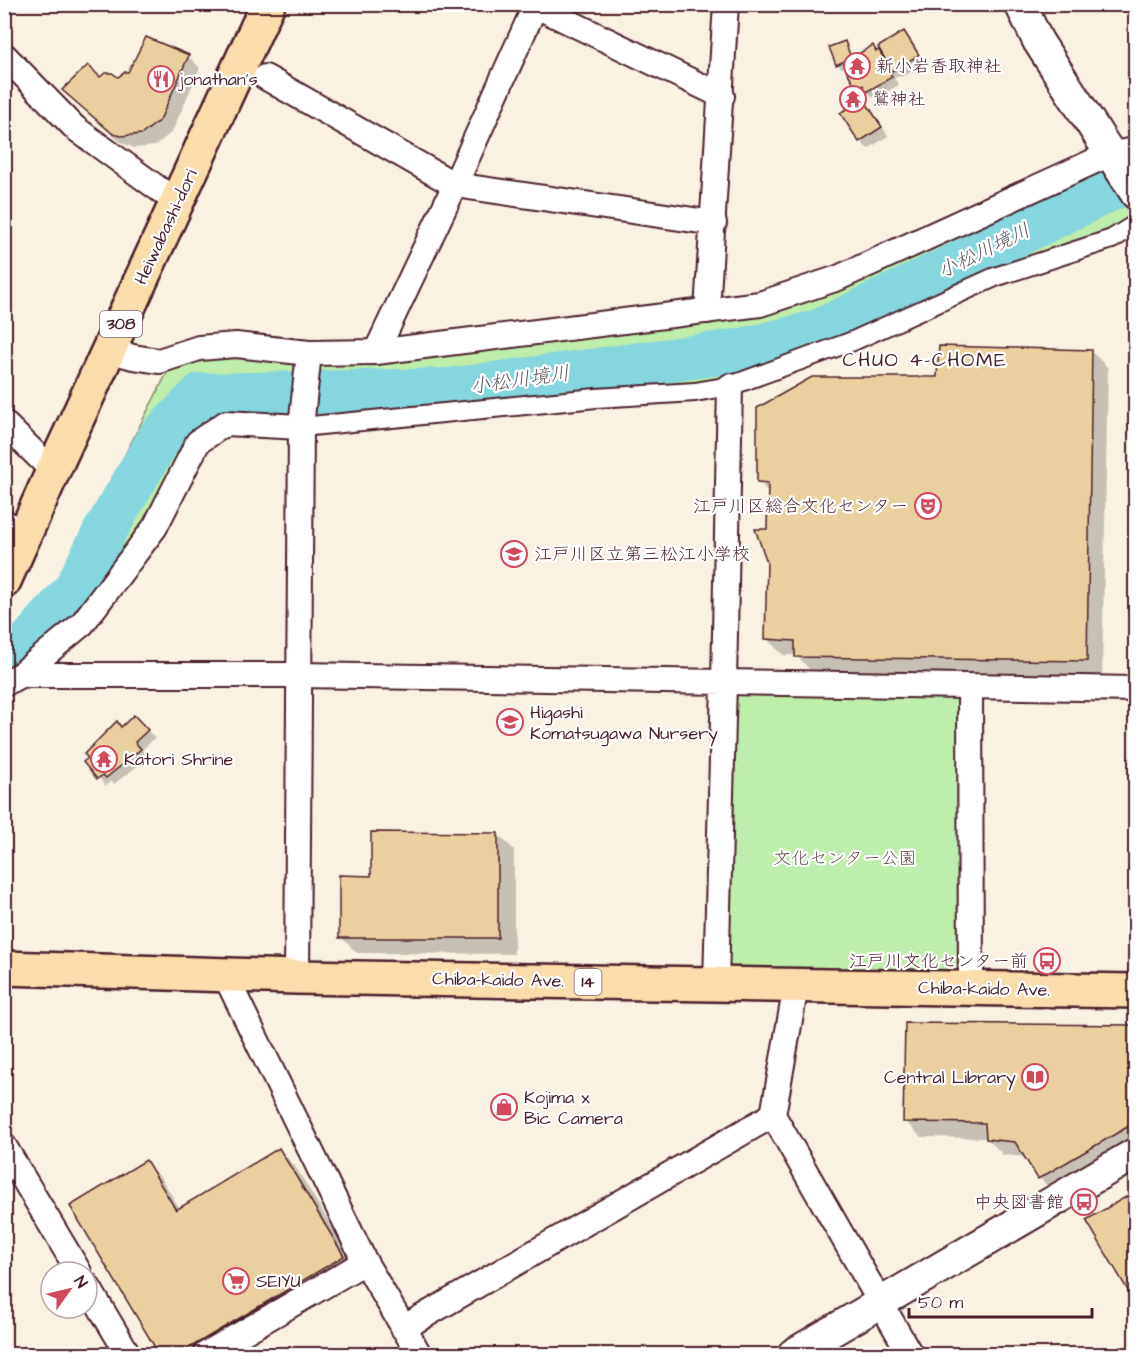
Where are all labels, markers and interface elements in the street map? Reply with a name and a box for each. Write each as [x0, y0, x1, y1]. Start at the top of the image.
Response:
temple icon: 新小岩香取神社 [842, 51, 872, 81]
place label: 新小岩香取神社 [876, 54, 1002, 79]
restaurant icon: jonathan's [146, 64, 176, 94]
place label: jonathan's [178, 67, 258, 92]
temple icon: 鷲神社 [838, 84, 868, 114]
place label: 鷲神社 [872, 87, 926, 112]
street label: Heiwabashi-dori [128, 165, 204, 289]
water label: 小松川境川 [933, 216, 1035, 286]
road number: 308 [100, 311, 142, 337]
district label: CHUO 4-CHOME [843, 346, 1007, 374]
water label: 小松川境川 [469, 359, 571, 401]
theatre icon: 江戸川区総合文化センター [913, 491, 943, 521]
place label: 江戸川区総合文化センター [693, 494, 908, 519]
school or university icon: 江戸川区立第三松江小学校 [499, 539, 529, 569]
place label: 江戸川区立第三松江小学校 [534, 542, 750, 567]
place label: Higashi Komatsugawa Nursery [530, 700, 718, 747]
school or university icon: Higashi Komatsugawa Nursery [495, 707, 525, 737]
temple icon: Katori Shrine [89, 744, 119, 774]
place label: Katori Shrine [124, 747, 233, 772]
park label: 文化センター公園 [773, 846, 917, 871]
bus stop icon: 江戸川文化センター前 [1032, 946, 1062, 976]
place label: 江戸川文化センター前 [849, 949, 1028, 974]
street label: Chiba-kaido Ave. [432, 966, 564, 994]
road number: 14 [574, 969, 602, 995]
street label: Chiba-kaido Ave. [918, 975, 1050, 1003]
library icon: Central Library [1020, 1062, 1050, 1092]
place label: Central Library [884, 1065, 1016, 1091]
place label: Kojima x Bic Camera [524, 1085, 623, 1131]
shop icon: Kojima x Bic Camera [489, 1092, 519, 1122]
bus stop icon: 中央図書館 [1069, 1187, 1099, 1217]
place label: 中央図書館 [974, 1190, 1064, 1215]
north arrow [39, 1260, 99, 1320]
supermarket icon: SEIYU [221, 1266, 251, 1296]
place label: SEIYU [256, 1269, 301, 1294]
text: N [69, 1272, 93, 1292]
scale bar [909, 1281, 1092, 1319]
text: 50 m [918, 1290, 963, 1315]

